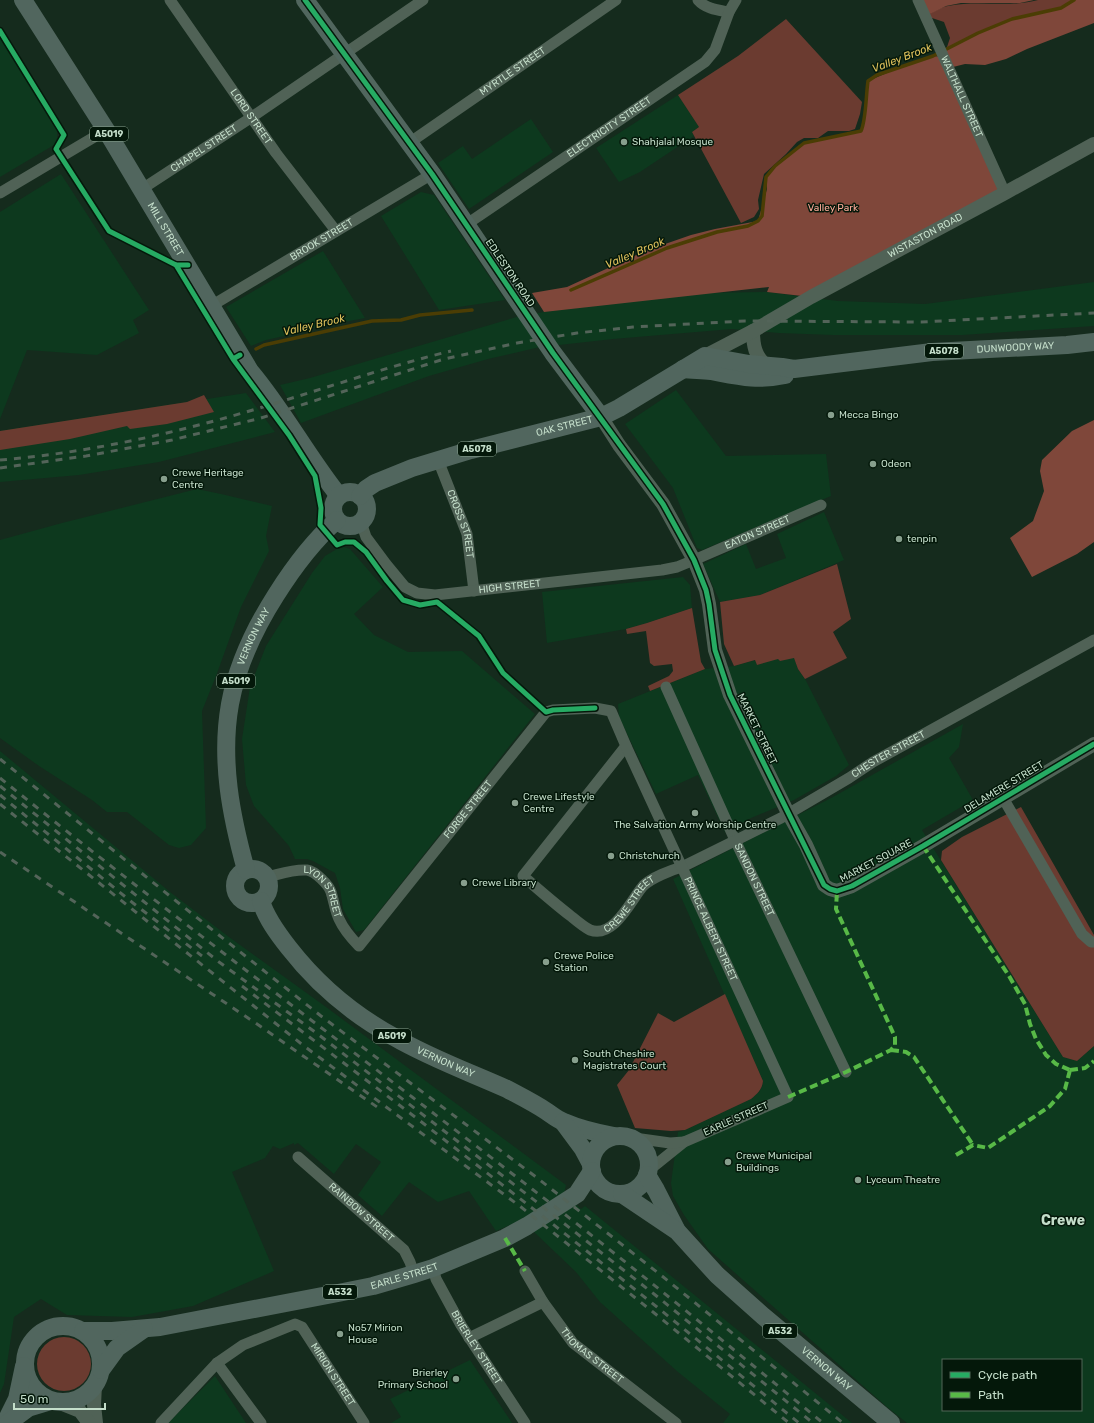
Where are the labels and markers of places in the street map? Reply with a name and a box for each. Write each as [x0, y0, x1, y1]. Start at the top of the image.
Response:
place label: Shahjalal Mosque [632, 136, 714, 148]
marker: Shahjalal Mosque [619, 137, 629, 147]
place label: Mecca Bingo [839, 409, 899, 421]
marker: Mecca Bingo [826, 410, 836, 420]
place label: Odeon [881, 458, 911, 470]
marker: Odeon [868, 459, 878, 469]
place label: Crewe Heritage Centre [172, 467, 244, 491]
marker: Crewe Heritage Centre [159, 474, 169, 484]
place label: tenpin [907, 533, 937, 545]
marker: tenpin [894, 534, 904, 544]
place label: Crewe Lifestyle Centre [523, 791, 595, 815]
marker: Crewe Lifestyle Centre [510, 798, 520, 808]
marker: The Salvation Army Worship Centre [690, 808, 700, 818]
place label: The Salvation Army Worship Centre [614, 819, 777, 831]
place label: Christchurch [619, 850, 680, 862]
marker: Christchurch [606, 851, 616, 861]
place label: Crewe Library [472, 877, 537, 889]
marker: Crewe Library [459, 878, 469, 888]
place label: Crewe Police Station [554, 950, 614, 974]
marker: Crewe Police Station [541, 957, 551, 967]
place label: South Cheshire Magistrates Court [583, 1048, 666, 1072]
marker: South Cheshire Magistrates Court [570, 1055, 580, 1065]
place label: Crewe Municipal Buildings [736, 1150, 812, 1174]
marker: Crewe Municipal Buildings [723, 1157, 733, 1167]
place label: Lyceum Theatre [866, 1174, 941, 1186]
marker: Lyceum Theatre [853, 1175, 863, 1185]
place label: No57 Mirion House [348, 1322, 403, 1346]
marker: No57 Mirion House [335, 1329, 345, 1339]
place label: Brierley Primary School [378, 1367, 448, 1391]
marker: Brierley Primary School [451, 1374, 461, 1384]

